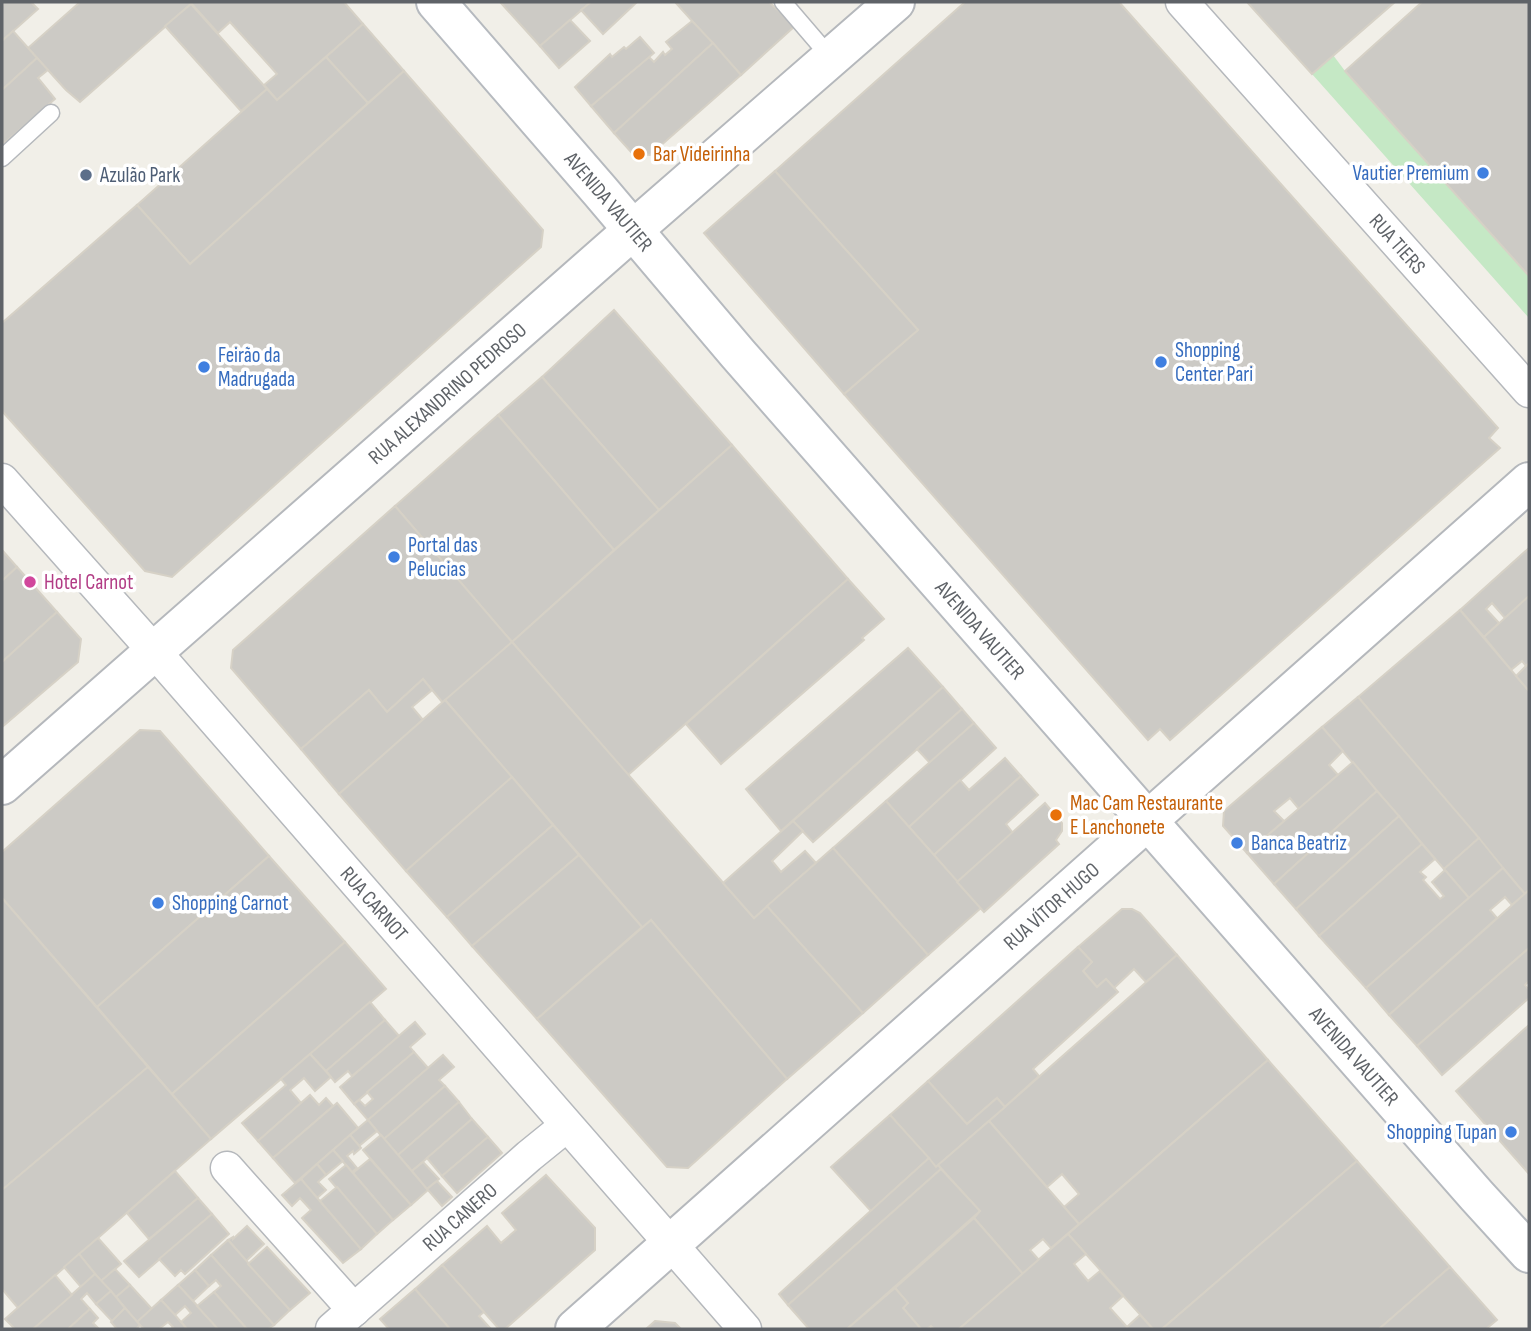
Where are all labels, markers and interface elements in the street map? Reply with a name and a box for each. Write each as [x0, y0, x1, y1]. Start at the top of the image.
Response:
place label: Bar Videirinha [653, 142, 750, 167]
street label: AVENIDA VAUTIER [558, 146, 658, 257]
marker: Bar Videirinha [631, 146, 647, 162]
place label: Vautier Premium [1353, 161, 1469, 186]
place label: Azulão Park [99, 163, 180, 188]
marker: Vautier Premium [1475, 165, 1491, 181]
marker: Azulão Park [78, 167, 94, 183]
street label: RUA TIERS [1364, 209, 1431, 279]
street label: RUA ALEXANDRINO PEDROSO [363, 318, 532, 470]
place label: Shopping Center Pari [1175, 338, 1253, 387]
place label: Feirão da Madrugada [218, 343, 295, 392]
marker: Shopping Center Pari [1153, 354, 1169, 370]
marker: Feirão da Madrugada [196, 359, 212, 375]
place label: Portal das Pelucias [408, 533, 478, 582]
marker: Portal das Pelucias [386, 549, 402, 565]
place label: Hotel Carnot [44, 570, 133, 595]
marker: Hotel Carnot [22, 574, 38, 590]
street label: AVENIDA VAUTIER [929, 575, 1030, 685]
place label: Mac Cam Restaurante E Lanchonete [1070, 791, 1223, 840]
marker: Mac Cam Restaurante E Lanchonete [1048, 807, 1064, 823]
place label: Banca Beatriz [1251, 831, 1347, 856]
marker: Banca Beatriz [1229, 835, 1245, 851]
street label: RUA VÍTOR HUGO [999, 857, 1105, 955]
street label: RUA CARNOT [335, 862, 413, 947]
place label: Shopping Carnot [172, 891, 289, 916]
marker: Shopping Carnot [150, 895, 166, 911]
street label: AVENIDA VAUTIER [1303, 1001, 1404, 1111]
place label: Shopping Tupan [1387, 1120, 1497, 1145]
marker: Shopping Tupan [1503, 1124, 1519, 1140]
street label: RUA CANERO [418, 1178, 502, 1257]

